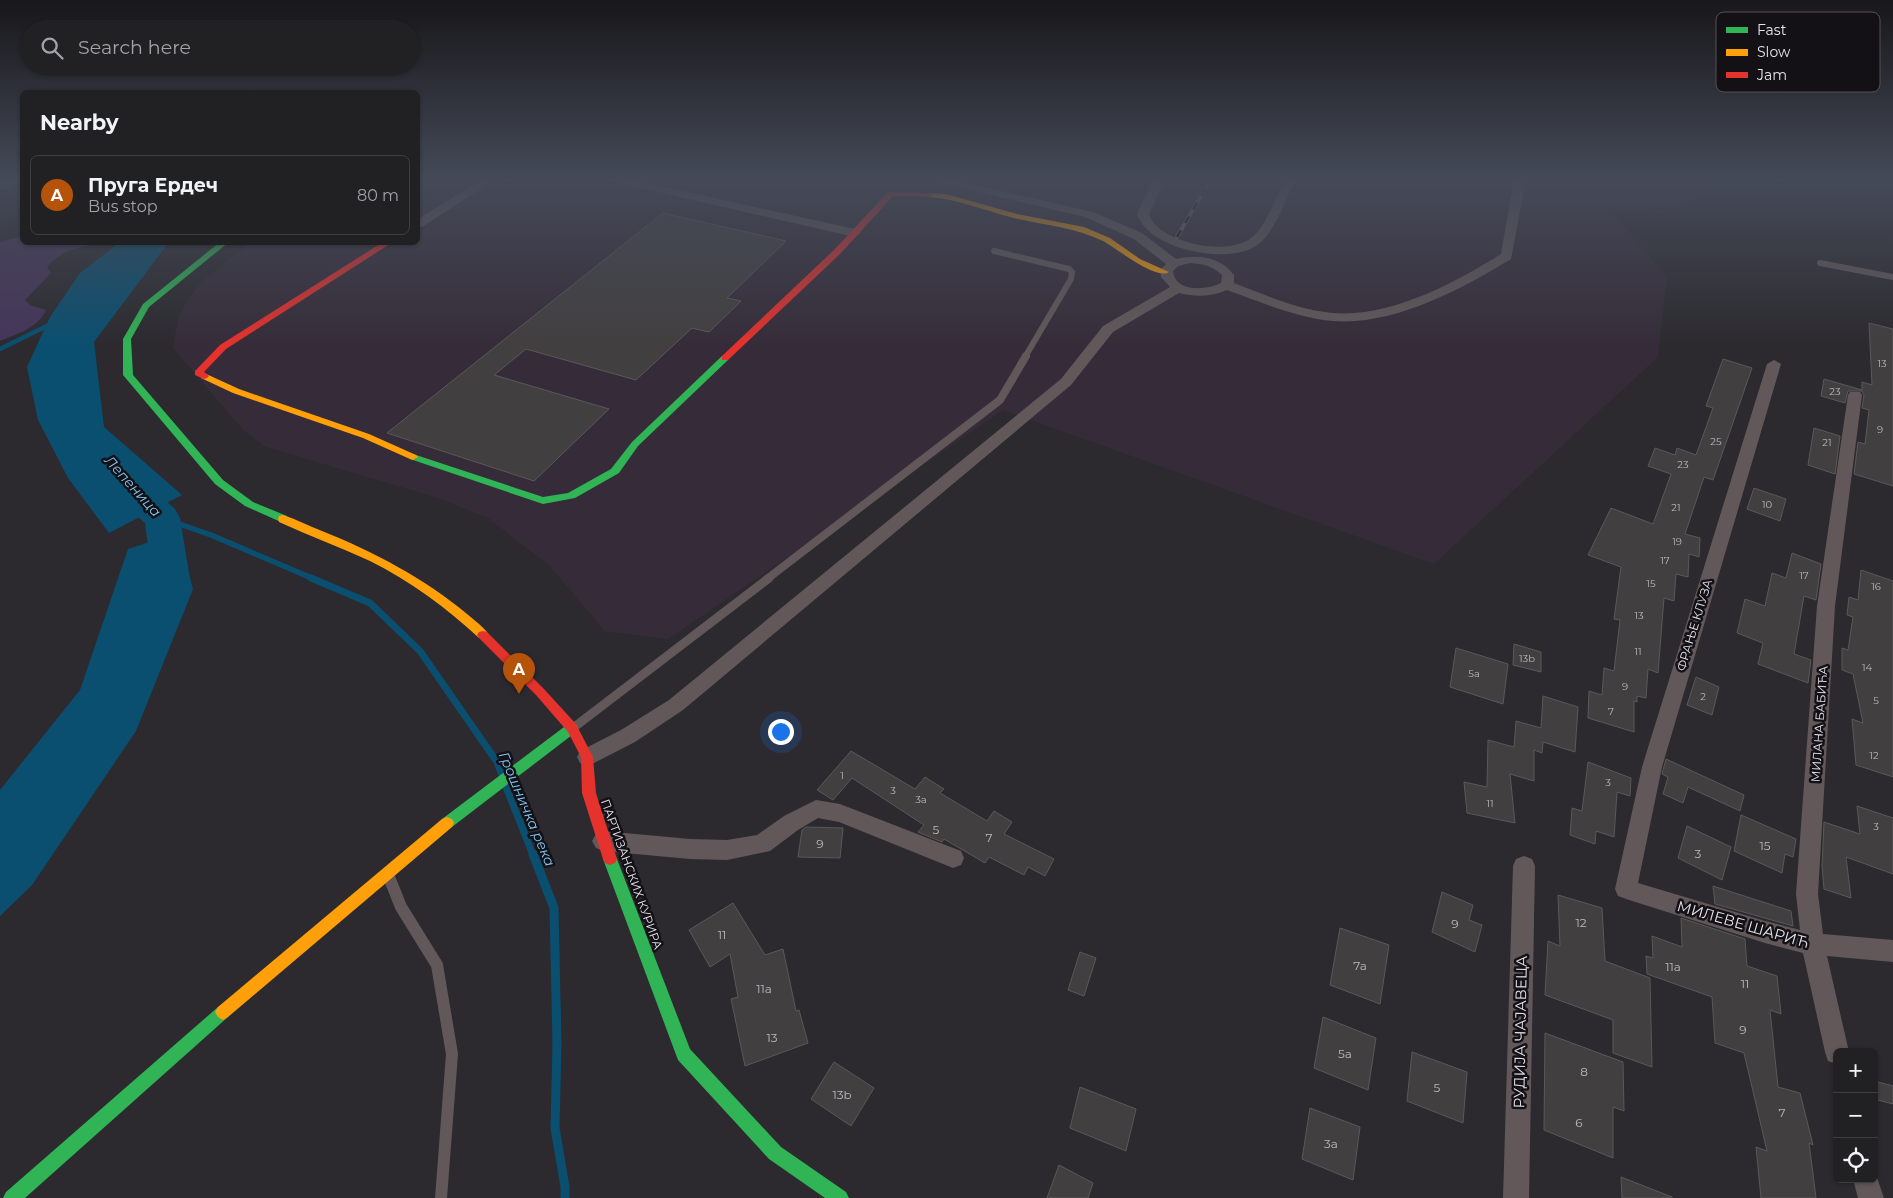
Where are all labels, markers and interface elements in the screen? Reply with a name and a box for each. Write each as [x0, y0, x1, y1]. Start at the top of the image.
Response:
legend [1716, 12, 1880, 92]
search box [20, 20, 420, 75]
text: Fast [1757, 21, 1787, 39]
icon: search [38, 34, 66, 62]
text: Search here [78, 36, 191, 59]
text: Slow [1757, 43, 1791, 61]
text: Jam [1756, 66, 1787, 84]
text: Nearby [40, 110, 119, 135]
text: Пруга Ердеч [88, 174, 218, 197]
text: A [51, 186, 63, 205]
text: 80 m [357, 186, 399, 205]
text: Bus stop [88, 197, 158, 216]
house number: 13 [1877, 357, 1887, 370]
house number: 23 [1829, 385, 1841, 398]
house number: 9 [1877, 423, 1883, 436]
house number: 25 [1710, 435, 1722, 448]
house number: 21 [1822, 436, 1832, 449]
water label: Лепеница [100, 451, 165, 520]
house number: 23 [1677, 458, 1689, 471]
house number: 10 [1762, 498, 1772, 511]
house number: 21 [1671, 501, 1681, 514]
house number: 19 [1672, 535, 1682, 548]
house number: 17 [1660, 554, 1670, 567]
house number: 17 [1799, 569, 1809, 582]
house number: 15 [1646, 577, 1656, 590]
street label: ФРАЊЕ КЛУЗА [1673, 577, 1715, 673]
house number: 16 [1871, 580, 1881, 593]
house number: 13 [1634, 609, 1644, 622]
house number: 11 [1634, 645, 1642, 658]
house number: 13b [1519, 652, 1535, 665]
pin: A [503, 653, 535, 694]
house number: 14 [1862, 661, 1872, 674]
street label: МИЛАНА БАБИЋА [1807, 665, 1831, 783]
house number: 5a [1468, 667, 1480, 680]
house number: 9 [1622, 680, 1628, 693]
house number: 2 [1700, 690, 1706, 703]
house number: 5 [1873, 694, 1879, 707]
house number: 7 [1608, 705, 1614, 718]
your location [768, 719, 794, 745]
water label: Грошничка река [495, 749, 559, 869]
house number: 12 [1869, 749, 1879, 762]
house number: 1 [840, 769, 844, 782]
house number: 3 [1605, 776, 1611, 789]
house number: 3 [890, 784, 896, 797]
house number: 3a [915, 793, 927, 806]
street label: ПАРТИЗАНСКИХ КУРИРА [598, 797, 666, 951]
house number: 11 [1486, 797, 1494, 810]
house number: 3 [1873, 820, 1879, 833]
house number: 5 [933, 822, 940, 837]
house number: 7 [985, 830, 993, 845]
house number: 9 [816, 836, 824, 851]
house number: 15 [1759, 838, 1771, 853]
house number: 3 [1695, 846, 1702, 861]
street label: МИЛЕВЕ ШАРИЋ [1675, 896, 1811, 952]
house number: 12 [1575, 915, 1587, 930]
house number: 9 [1451, 916, 1459, 931]
house number: 11 [718, 927, 726, 942]
street label: РУДИЈА ЧАЈАВЕЦА [1509, 955, 1531, 1109]
house number: 7a [1353, 958, 1367, 973]
house number: 11a [1665, 959, 1681, 974]
house number: 11 [1741, 976, 1749, 991]
house number: 11a [756, 981, 772, 996]
house number: 9 [1739, 1022, 1747, 1037]
house number: 13 [766, 1030, 778, 1045]
house number: 5a [1338, 1046, 1352, 1061]
map controls [1833, 1048, 1878, 1183]
button: + [1833, 1048, 1878, 1093]
house number: 8 [1580, 1064, 1588, 1079]
house number: 5 [1434, 1080, 1441, 1095]
house number: 13b [832, 1087, 852, 1102]
button: − [1833, 1093, 1878, 1138]
house number: 7 [1778, 1105, 1786, 1120]
house number: 6 [1575, 1115, 1583, 1130]
house number: 3a [1324, 1136, 1338, 1151]
button: locate [1833, 1138, 1878, 1183]

